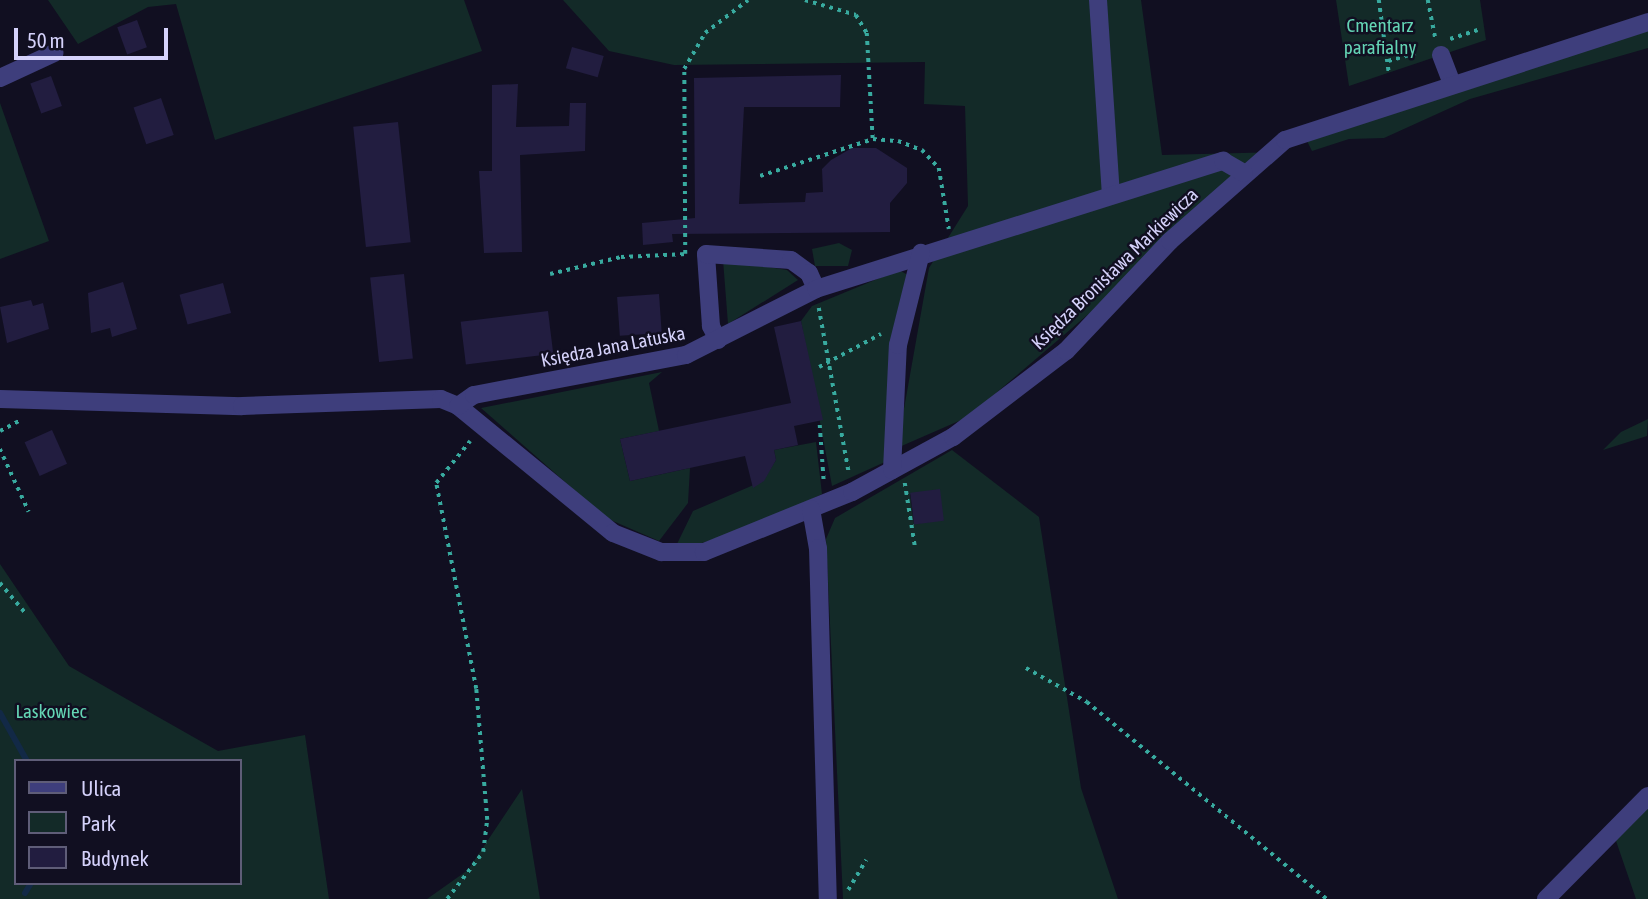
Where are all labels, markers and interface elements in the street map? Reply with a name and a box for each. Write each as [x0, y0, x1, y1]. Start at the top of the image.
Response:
scale bar [18, 14, 172, 58]
park label: Cmentarz parafialny [1344, 15, 1416, 59]
text: 50 m [27, 28, 65, 52]
street label: Księdza Bronisława Markiewicza [1027, 183, 1203, 355]
street label: Księdza Jana Latuska [539, 322, 687, 372]
park label: Laskowiec [16, 701, 86, 723]
legend [14, 759, 242, 885]
text: Ulica [81, 776, 121, 800]
text: Park [81, 811, 116, 835]
text: Budynek [81, 846, 149, 870]

